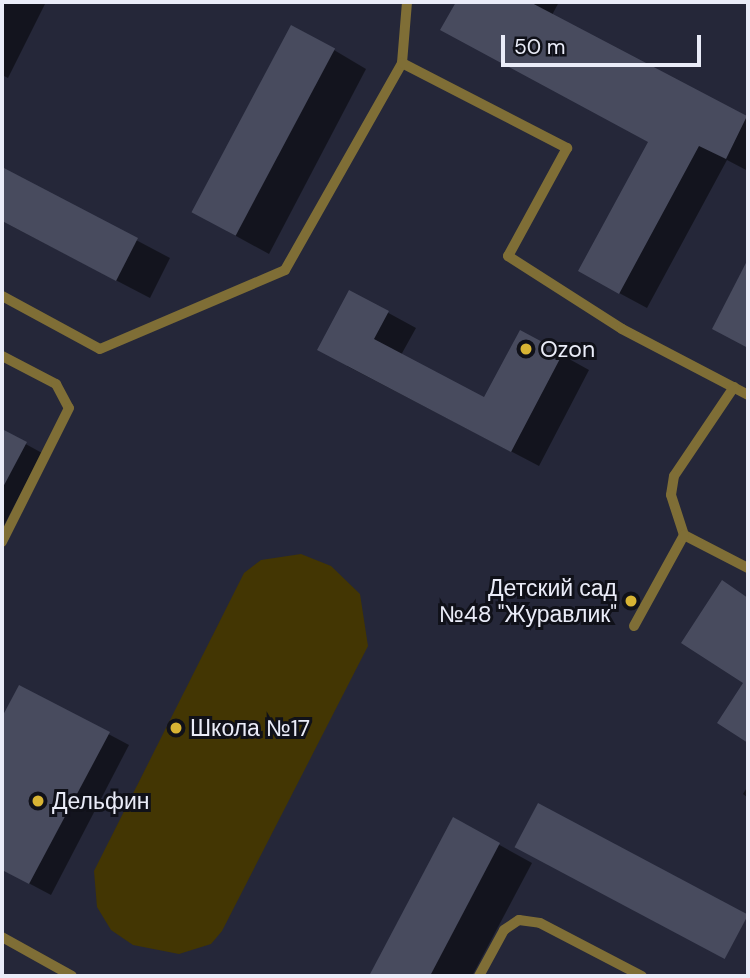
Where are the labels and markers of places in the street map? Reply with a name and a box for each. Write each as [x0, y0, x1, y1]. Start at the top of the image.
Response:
place label: Ozon [540, 335, 595, 363]
marker: Ozon [518, 341, 534, 357]
place label: Детский сад №48 "Журавлик" [439, 574, 617, 628]
marker: Детский сад №48 "Журавлик" [623, 593, 639, 609]
place label: Школа №17 [190, 714, 310, 742]
marker: Школа №17 [168, 720, 184, 736]
place label: Дельфин [52, 787, 149, 815]
marker: Дельфин [30, 793, 46, 809]

